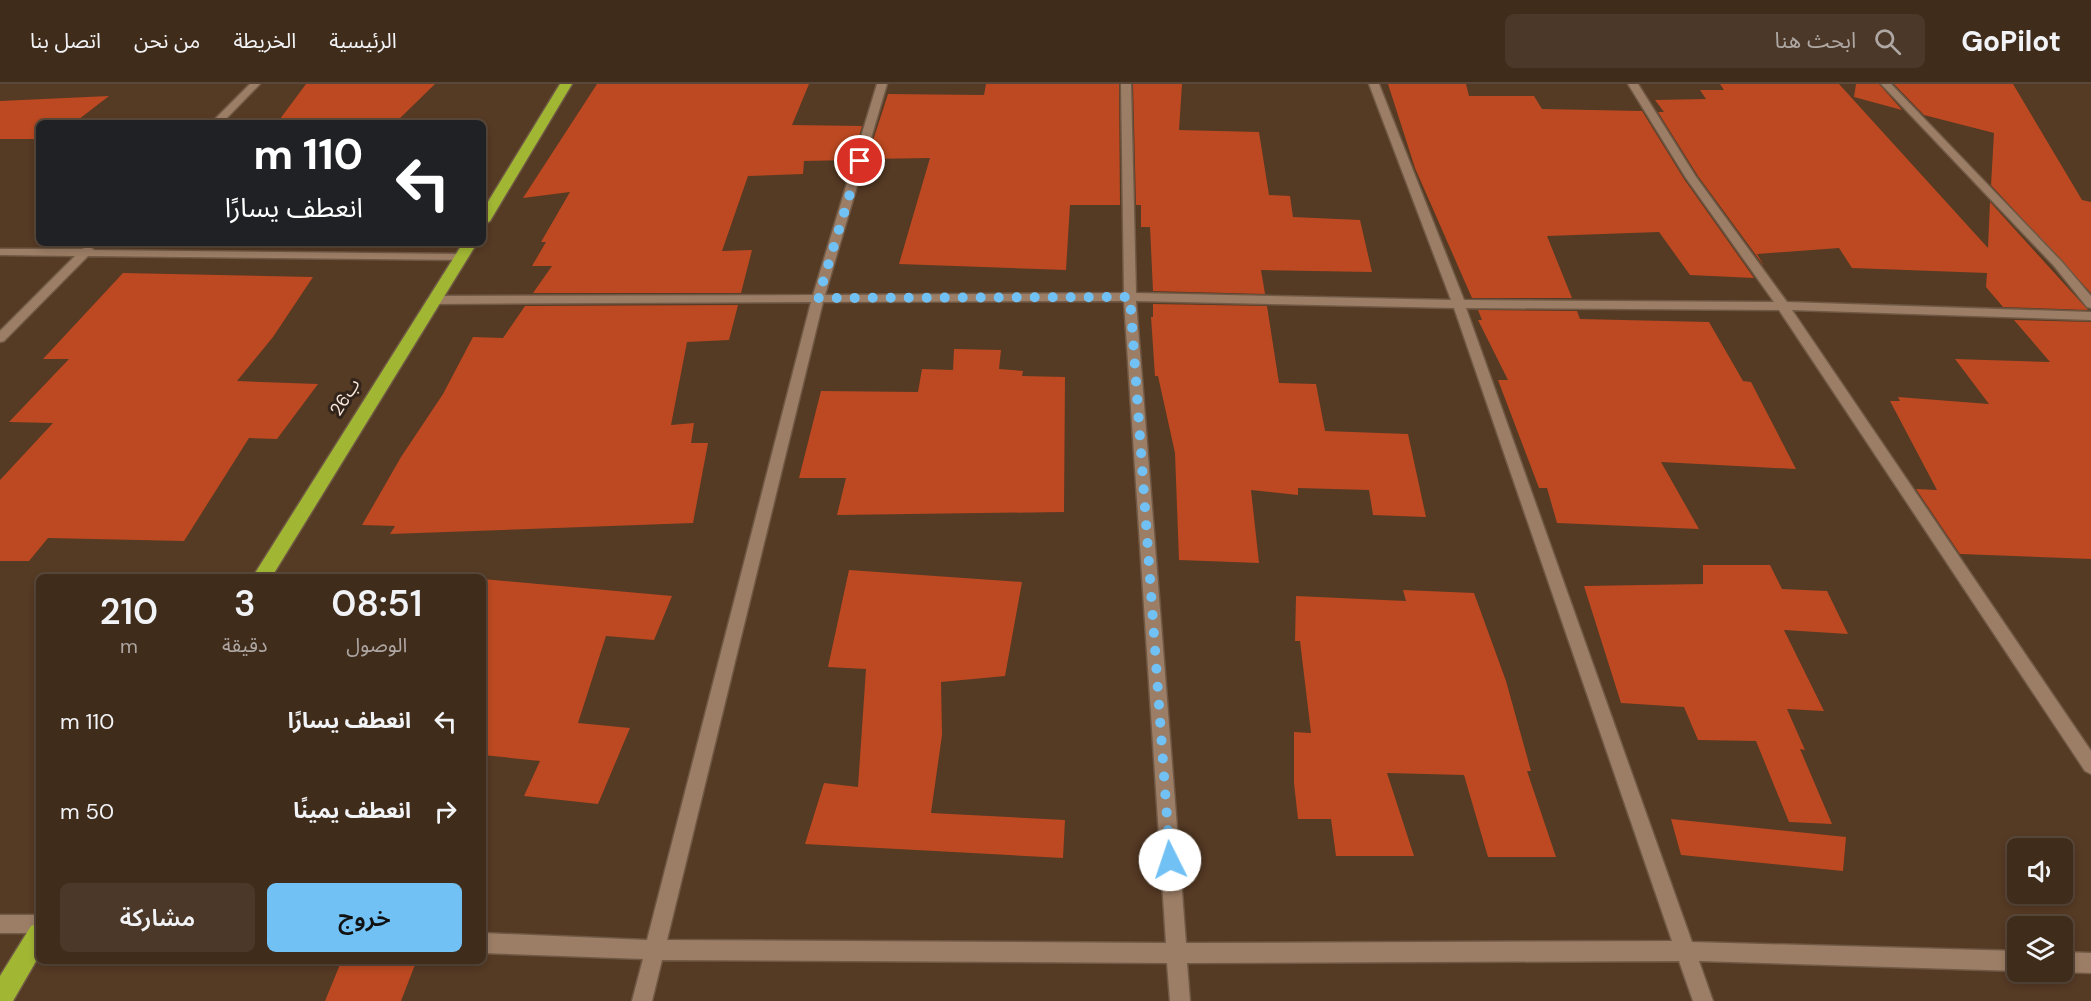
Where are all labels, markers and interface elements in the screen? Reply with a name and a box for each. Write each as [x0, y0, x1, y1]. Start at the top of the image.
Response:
search box [1505, 14, 1925, 68]
text: GoPilot [1961, 23, 2061, 60]
icon: search [1871, 25, 1904, 58]
text: ابحث هنا [1774, 26, 1856, 55]
text: اتصل بنا [30, 27, 101, 55]
text: من نحن [134, 27, 200, 55]
text: الخريطة [233, 27, 296, 55]
text: الرئيسية [329, 27, 397, 55]
text: 110 m [253, 127, 363, 182]
pin [834, 135, 885, 186]
icon: left [384, 144, 462, 222]
icon: arrive [843, 144, 876, 177]
text: انعطف يسارًا [225, 190, 363, 225]
street label: 26ب [324, 374, 366, 420]
text: 3 [234, 580, 256, 627]
text: 08:51 [331, 580, 422, 627]
text: 210 [100, 588, 158, 635]
text: دقيقة [222, 632, 268, 658]
text: الوصول [346, 632, 407, 658]
text: m [120, 633, 138, 659]
icon: left [429, 705, 462, 738]
text: انعطف يسارًا [288, 706, 411, 735]
text: 110 m [60, 707, 114, 736]
icon: right [429, 795, 462, 828]
text: انعطف يمينًا [293, 796, 411, 825]
text: 50 m [60, 797, 114, 826]
position arrow [1138, 828, 1202, 892]
map controls [2007, 838, 2073, 982]
button: sound [2007, 838, 2073, 904]
button: مشاركة [60, 883, 255, 952]
button: خروج [267, 883, 462, 952]
button: layers [2007, 916, 2073, 982]

